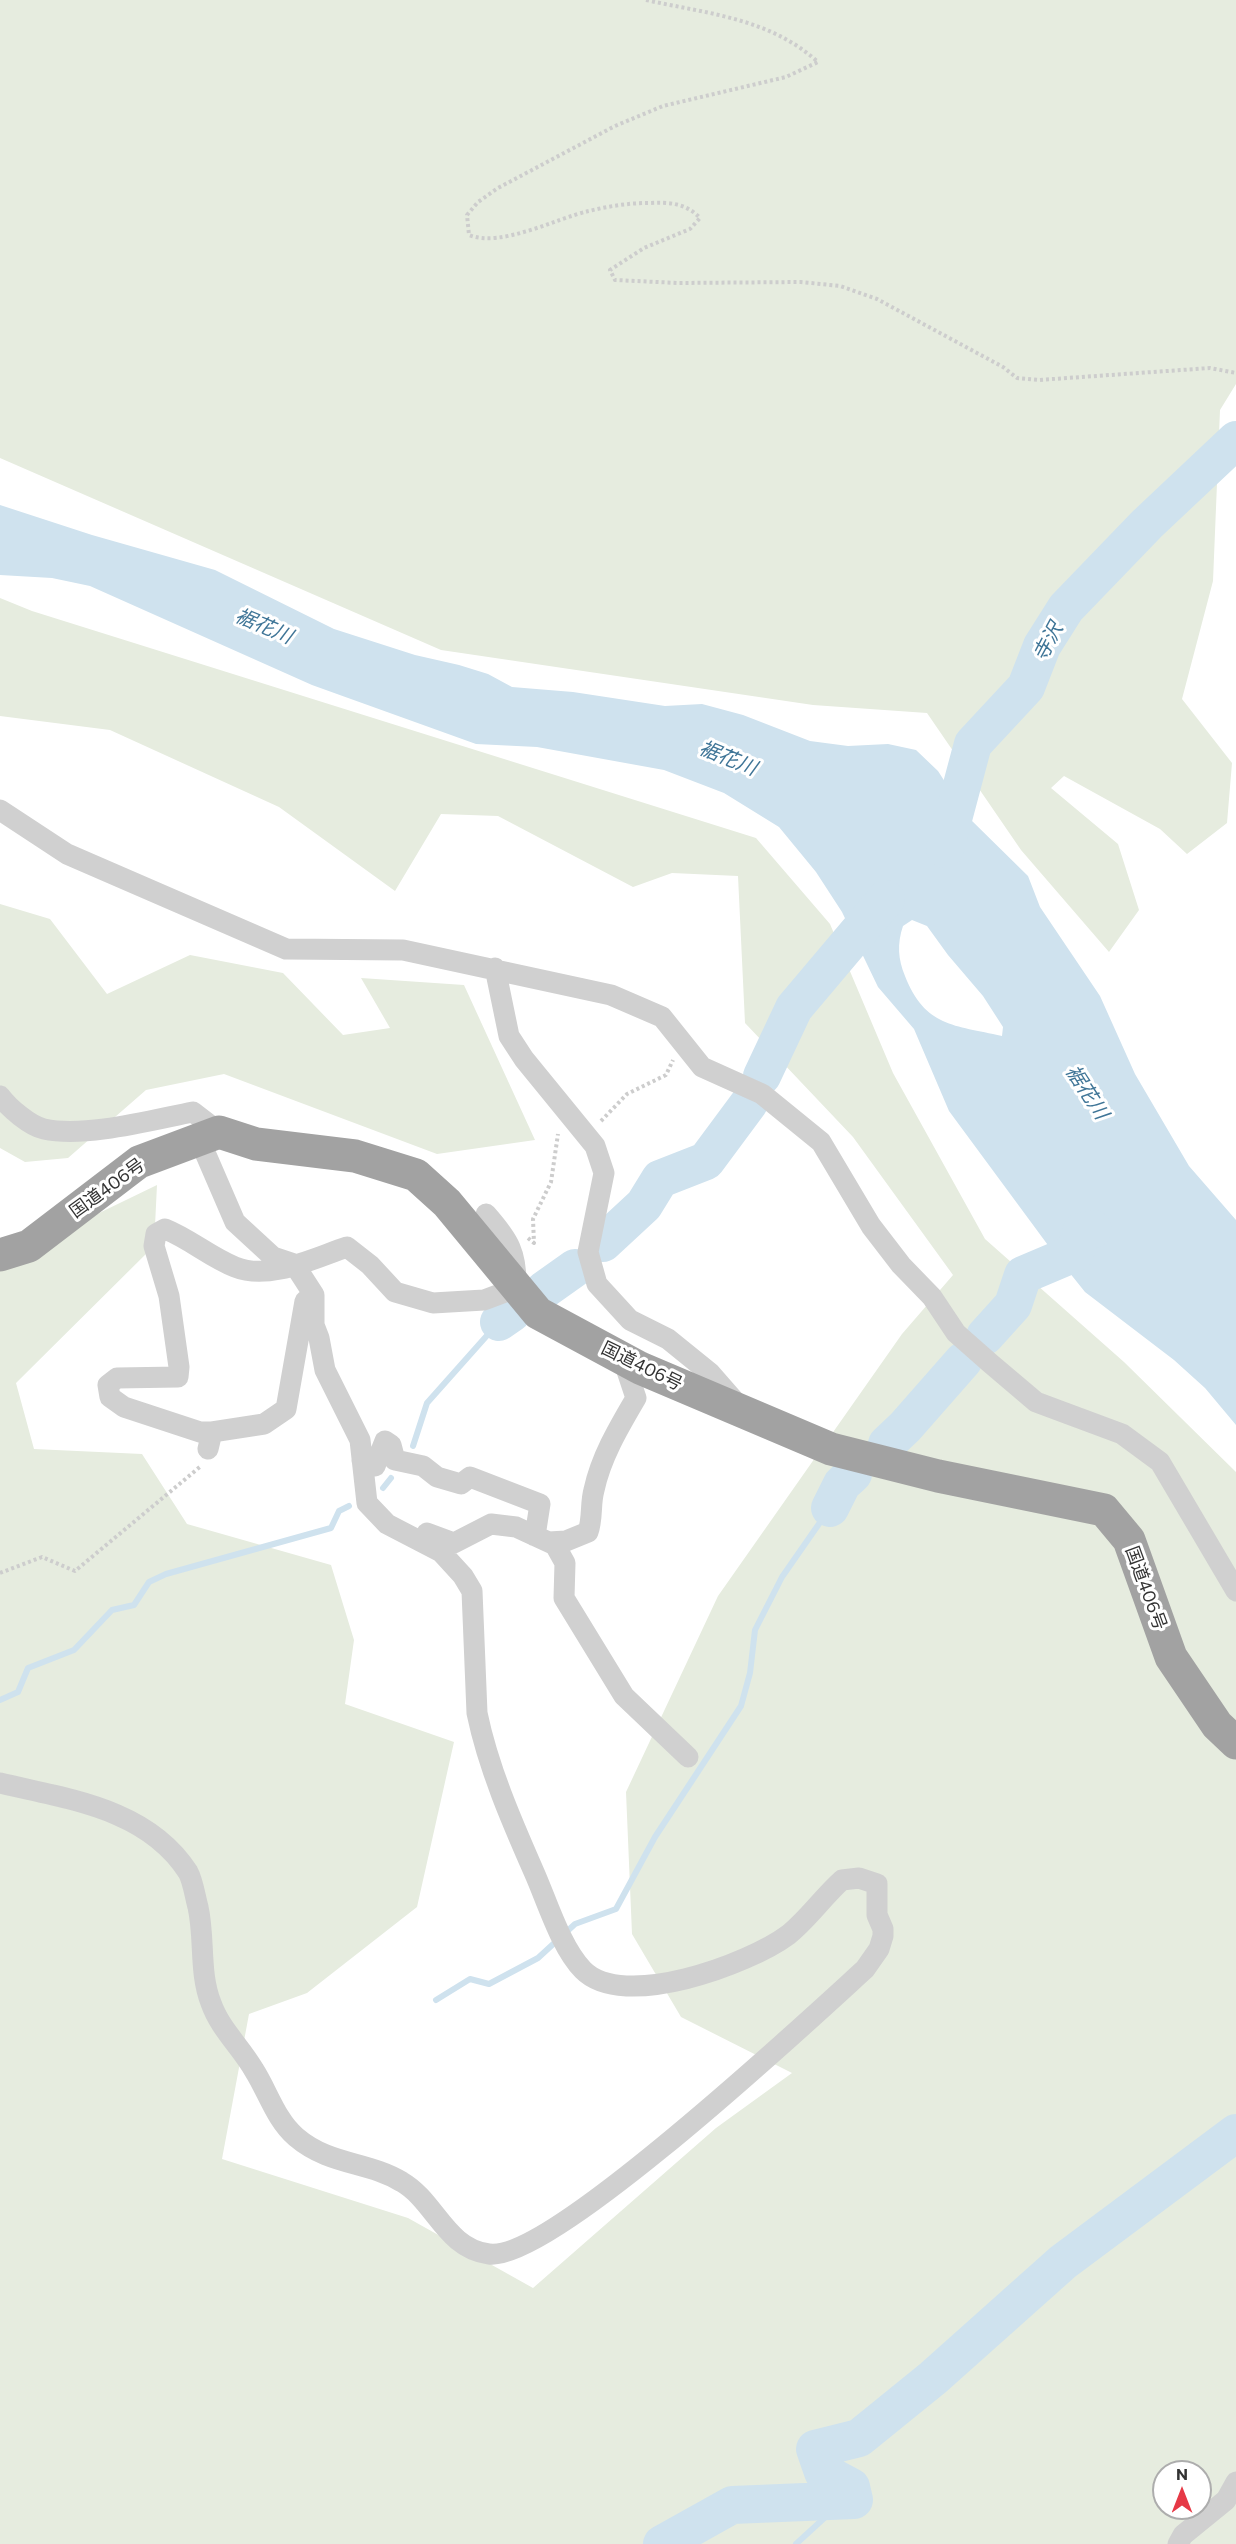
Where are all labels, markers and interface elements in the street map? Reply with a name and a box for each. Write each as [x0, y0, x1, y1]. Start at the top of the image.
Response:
water label: 裾花川 [232, 603, 296, 649]
water label: 寺沢 [1028, 619, 1068, 665]
water label: 裾花川 [696, 736, 760, 780]
water label: 裾花川 [1061, 1060, 1113, 1124]
street label: 国道406号 [65, 1154, 149, 1222]
street label: 国道406号 [598, 1337, 686, 1395]
street label: 国道406号 [1121, 1543, 1171, 1633]
north arrow [1152, 2460, 1212, 2520]
text: N [1176, 2464, 1188, 2483]

